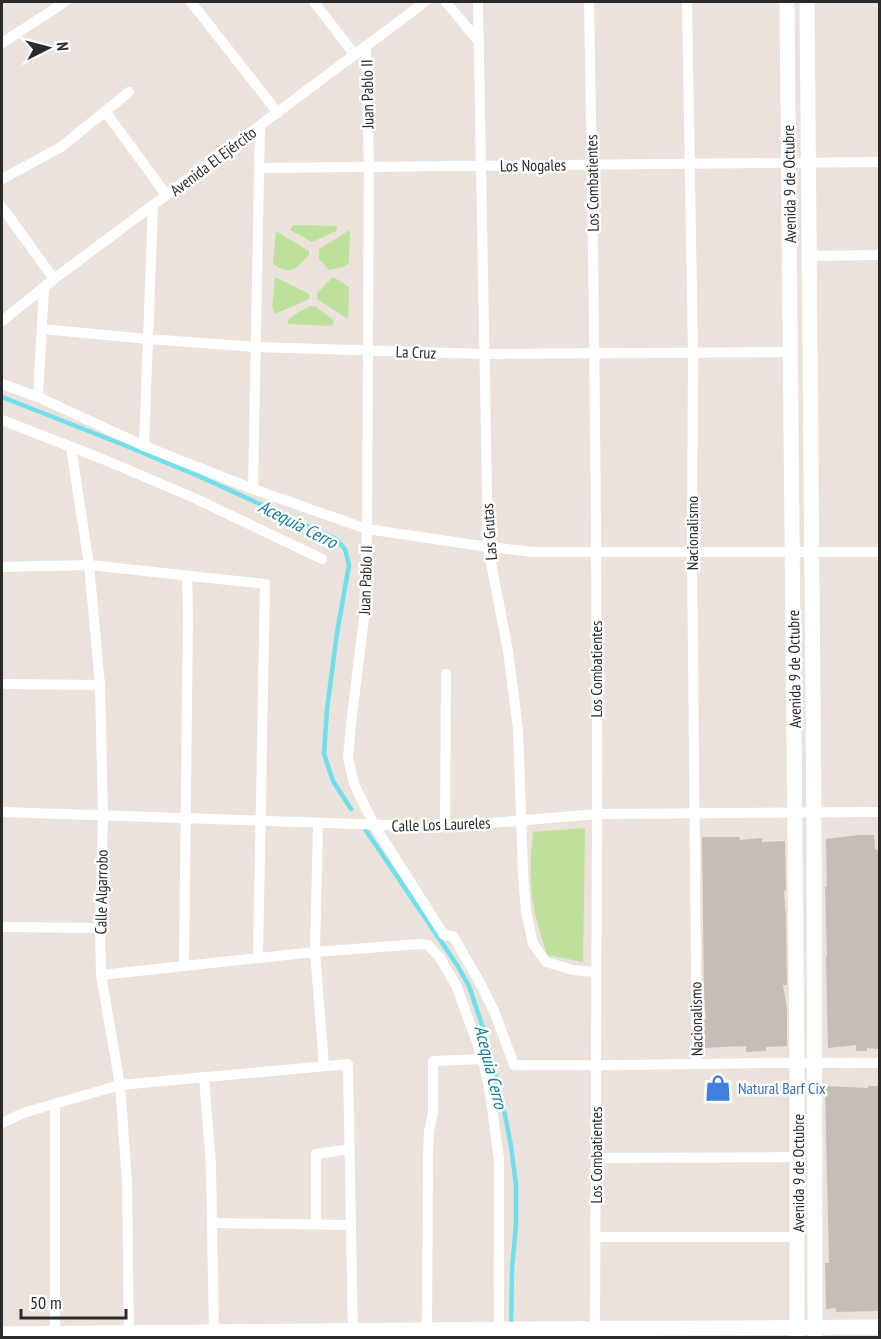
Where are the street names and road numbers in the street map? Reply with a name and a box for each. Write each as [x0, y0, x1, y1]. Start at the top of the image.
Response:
street label: Juan Pablo II [356, 59, 378, 130]
street label: Avenida El Ejército [166, 122, 260, 200]
street label: Avenida 9 de Octubre [778, 125, 800, 243]
street label: Los Combatientes [581, 134, 603, 232]
street label: Los Nogales [500, 154, 566, 176]
street label: La Cruz [395, 341, 437, 363]
street label: Nacionalismo [682, 496, 702, 570]
street label: Las Grutas [477, 503, 501, 561]
street label: Juan Pablo II [354, 545, 376, 616]
street label: Avenida 9 de Octubre [783, 610, 805, 728]
street label: Los Combatientes [586, 621, 606, 718]
street label: Calle Los Laureles [391, 812, 491, 836]
street label: Calle Algarrobo [90, 849, 112, 935]
street label: Nacionalismo [685, 982, 707, 1056]
street label: Los Combatientes [586, 1107, 606, 1204]
street label: Avenida 9 de Octubre [788, 1114, 808, 1232]

